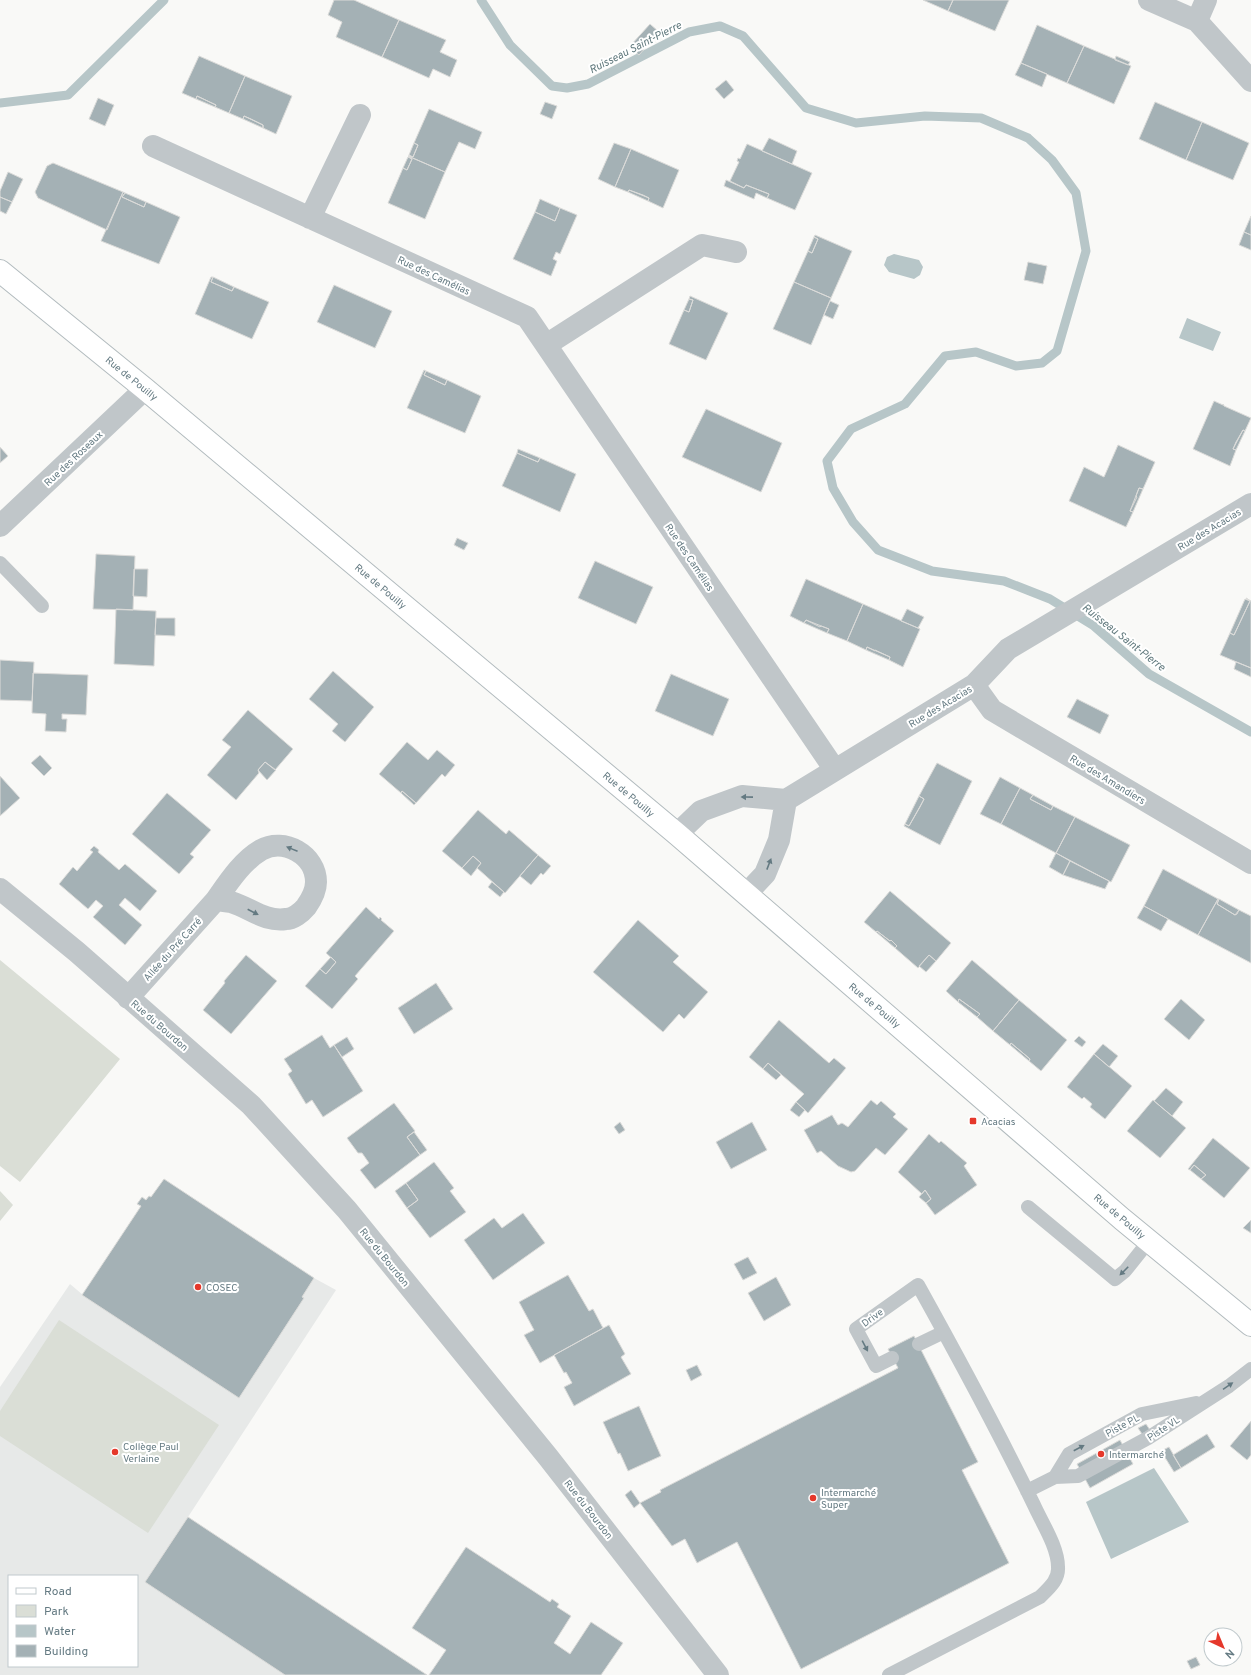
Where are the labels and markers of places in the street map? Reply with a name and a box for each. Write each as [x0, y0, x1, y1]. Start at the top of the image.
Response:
marker: Acacias [968, 1116, 978, 1126]
place label: Acacias [981, 1116, 1016, 1129]
marker: COSEC [193, 1282, 203, 1292]
place label: COSEC [206, 1282, 238, 1295]
place label: Collège Paul Verlaine [123, 1441, 179, 1466]
marker: Collège Paul Verlaine [110, 1447, 120, 1457]
marker: Intermarché [1096, 1449, 1106, 1459]
place label: Intermarché [1109, 1449, 1164, 1462]
place label: Intermarché Super [821, 1487, 876, 1512]
marker: Intermarché Super [808, 1493, 818, 1503]

